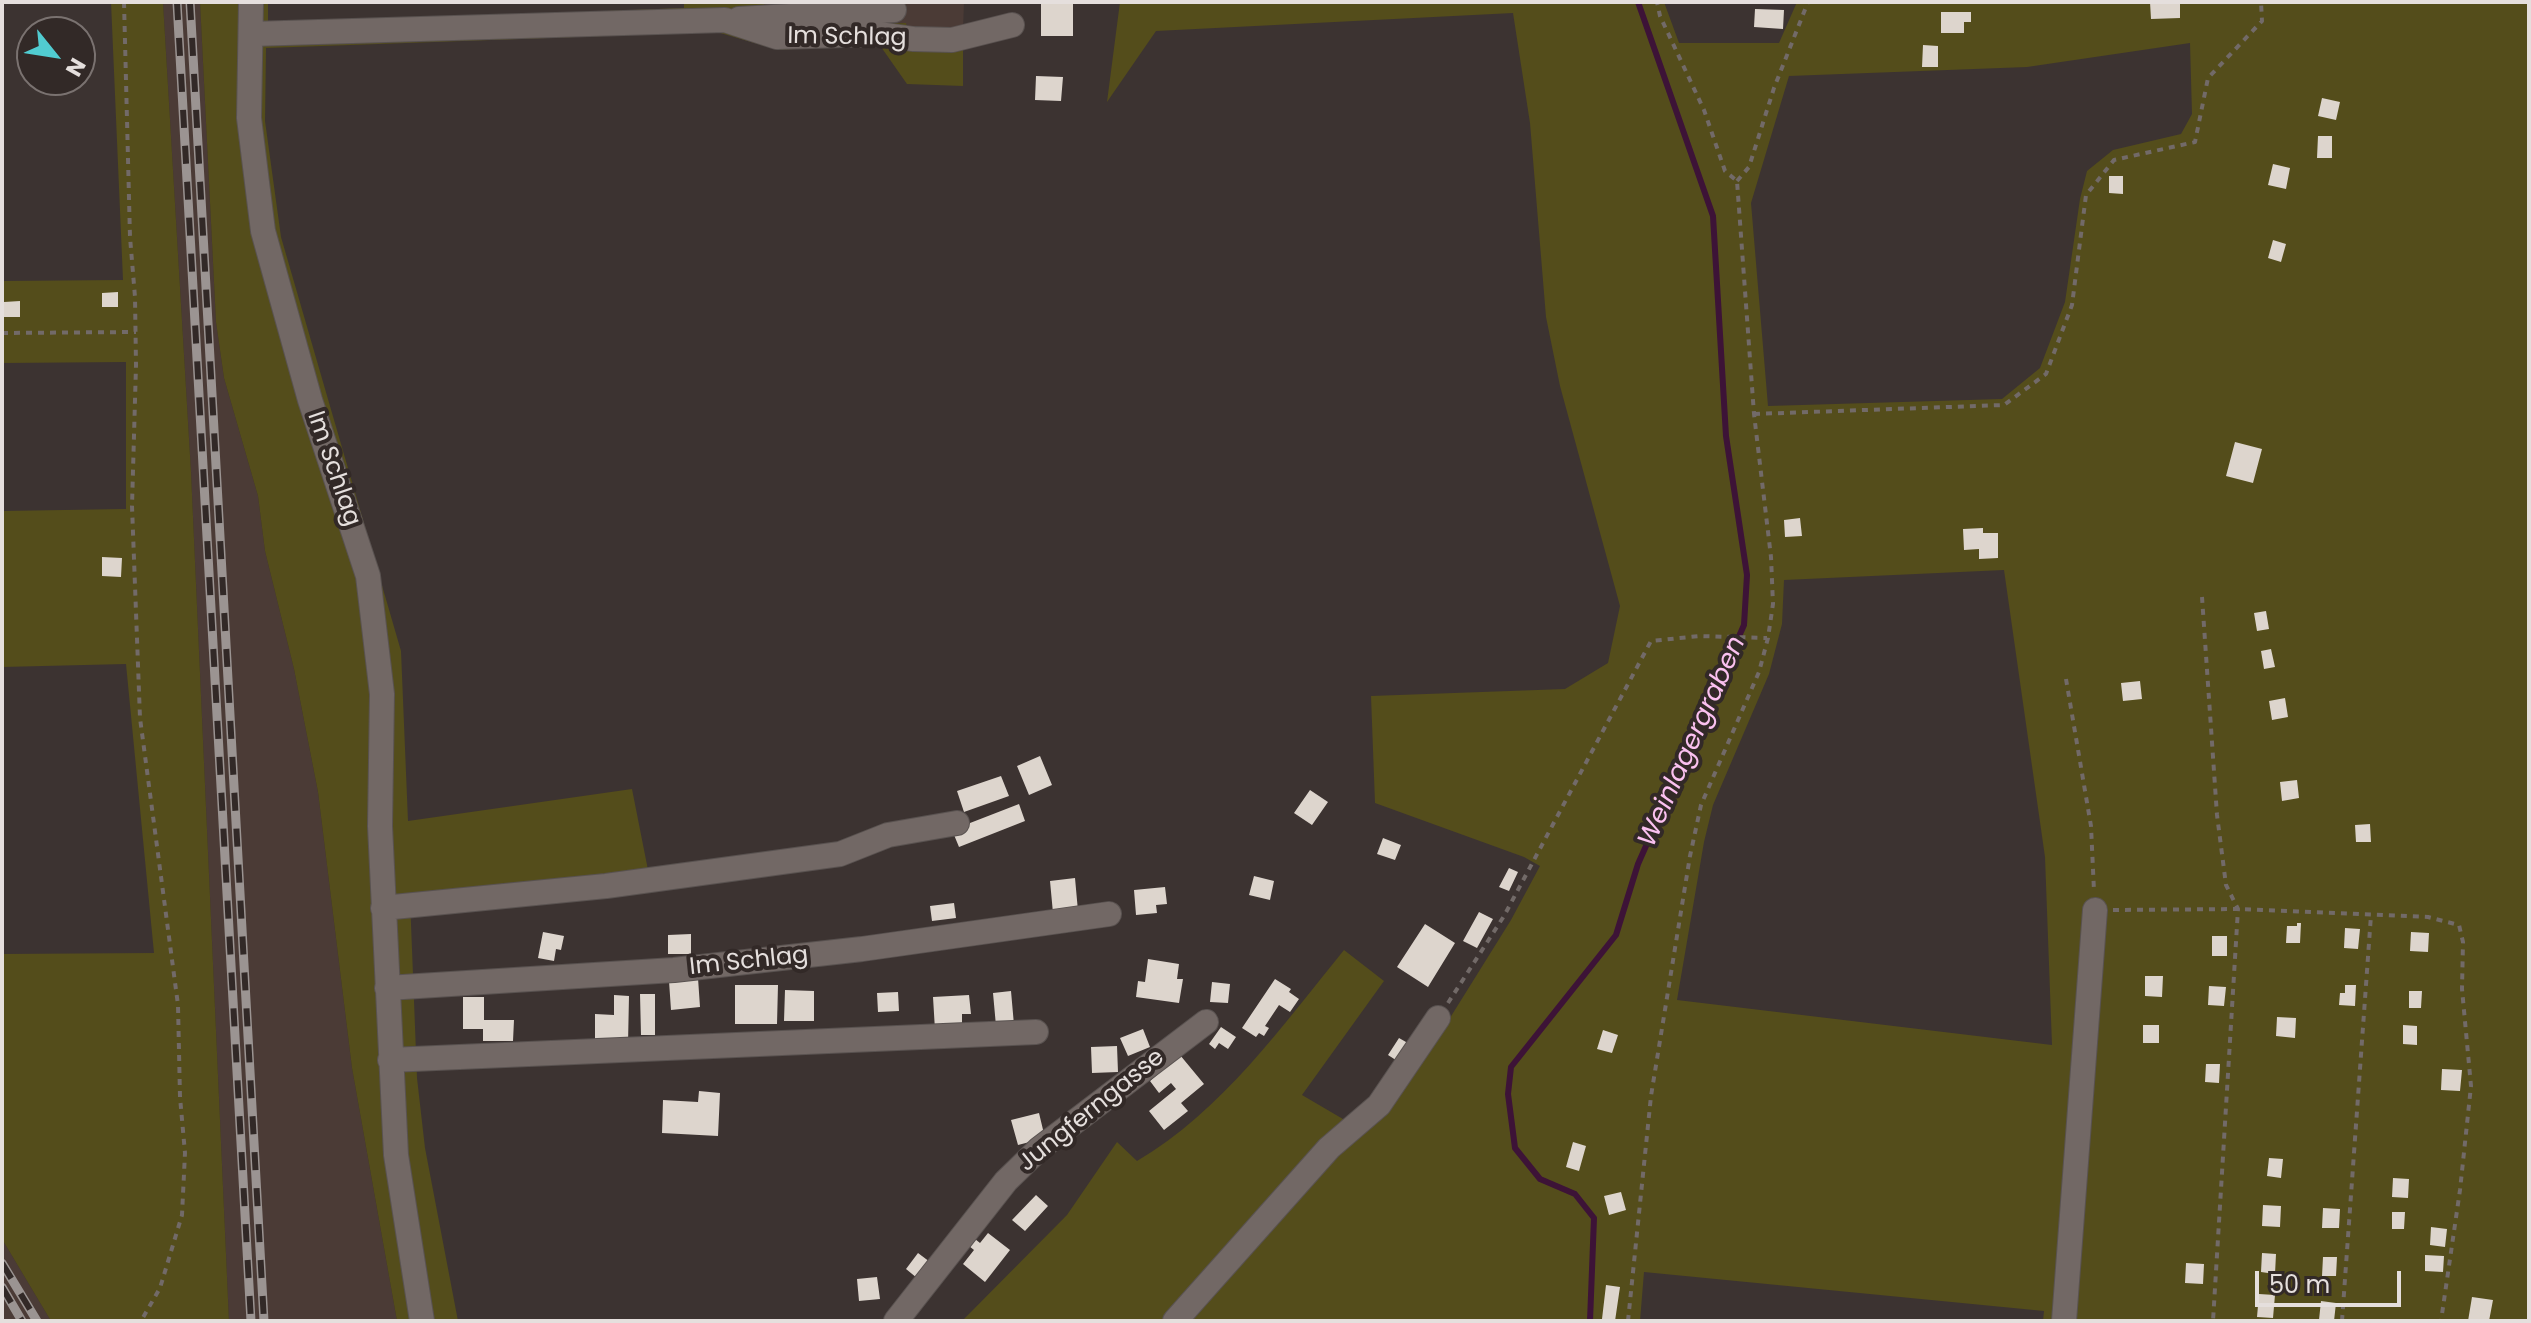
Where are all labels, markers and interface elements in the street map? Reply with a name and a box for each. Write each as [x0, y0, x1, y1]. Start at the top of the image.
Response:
north arrow [16, 16, 96, 96]
street label: Im Schlag [787, 23, 907, 53]
text: N [58, 52, 93, 82]
street label: Im Schlag [300, 408, 366, 530]
water label: Weinlagergraben [1633, 632, 1753, 852]
street label: Im Schlag [688, 941, 810, 983]
street label: Jungferngasse [1013, 1043, 1171, 1179]
scale bar [2259, 1255, 2405, 1305]
text: 50 m [2269, 1268, 2330, 1301]

